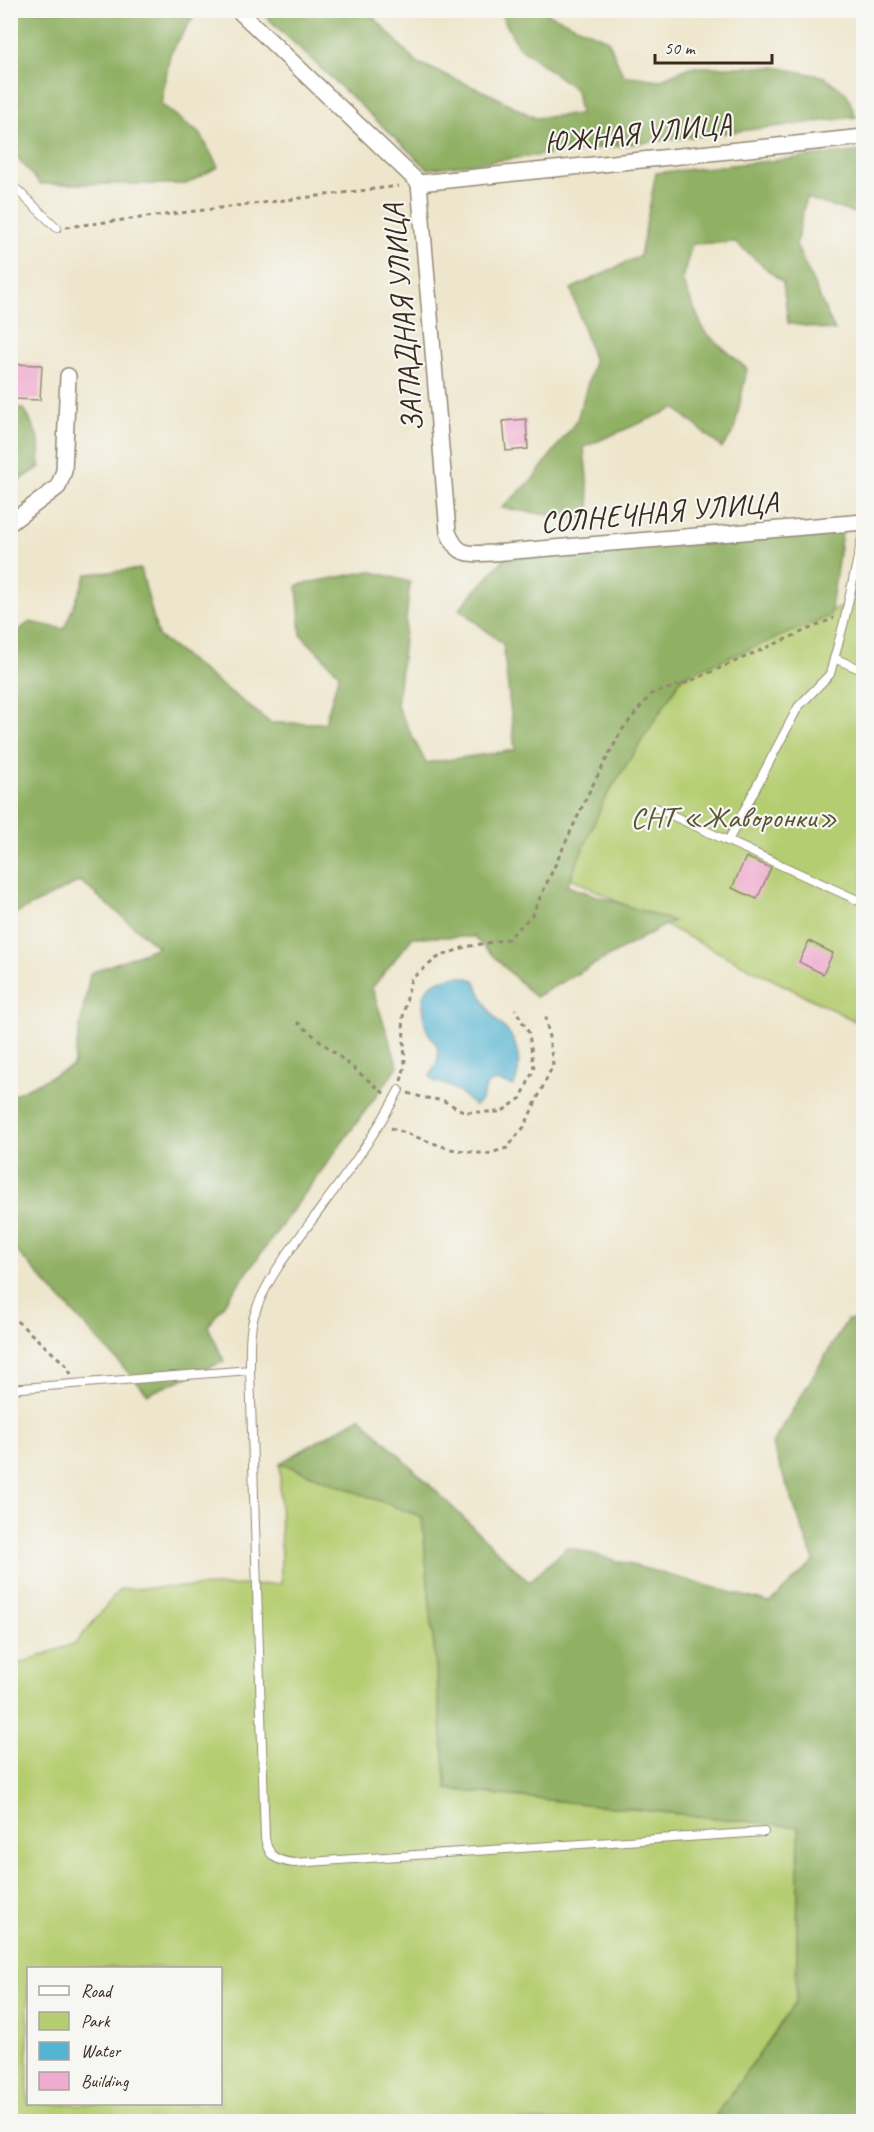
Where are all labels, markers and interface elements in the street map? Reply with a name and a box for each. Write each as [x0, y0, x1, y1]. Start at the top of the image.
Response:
scale bar [655, 27, 772, 65]
text: 50 m [664, 37, 697, 59]
street label: ЮЖНАЯ УЛИЦА [543, 104, 734, 162]
street label: ЗАПАДНАЯ УЛИЦА [374, 201, 432, 434]
street label: СОЛНЕЧНАЯ УЛИЦА [539, 483, 781, 541]
park label: СНТ «Жаворонки» [630, 798, 838, 836]
legend [27, 1967, 222, 2105]
text: Road [81, 1980, 114, 2002]
text: Park [81, 2010, 111, 2032]
text: Water [81, 2040, 122, 2062]
text: Building [81, 2070, 130, 2092]

